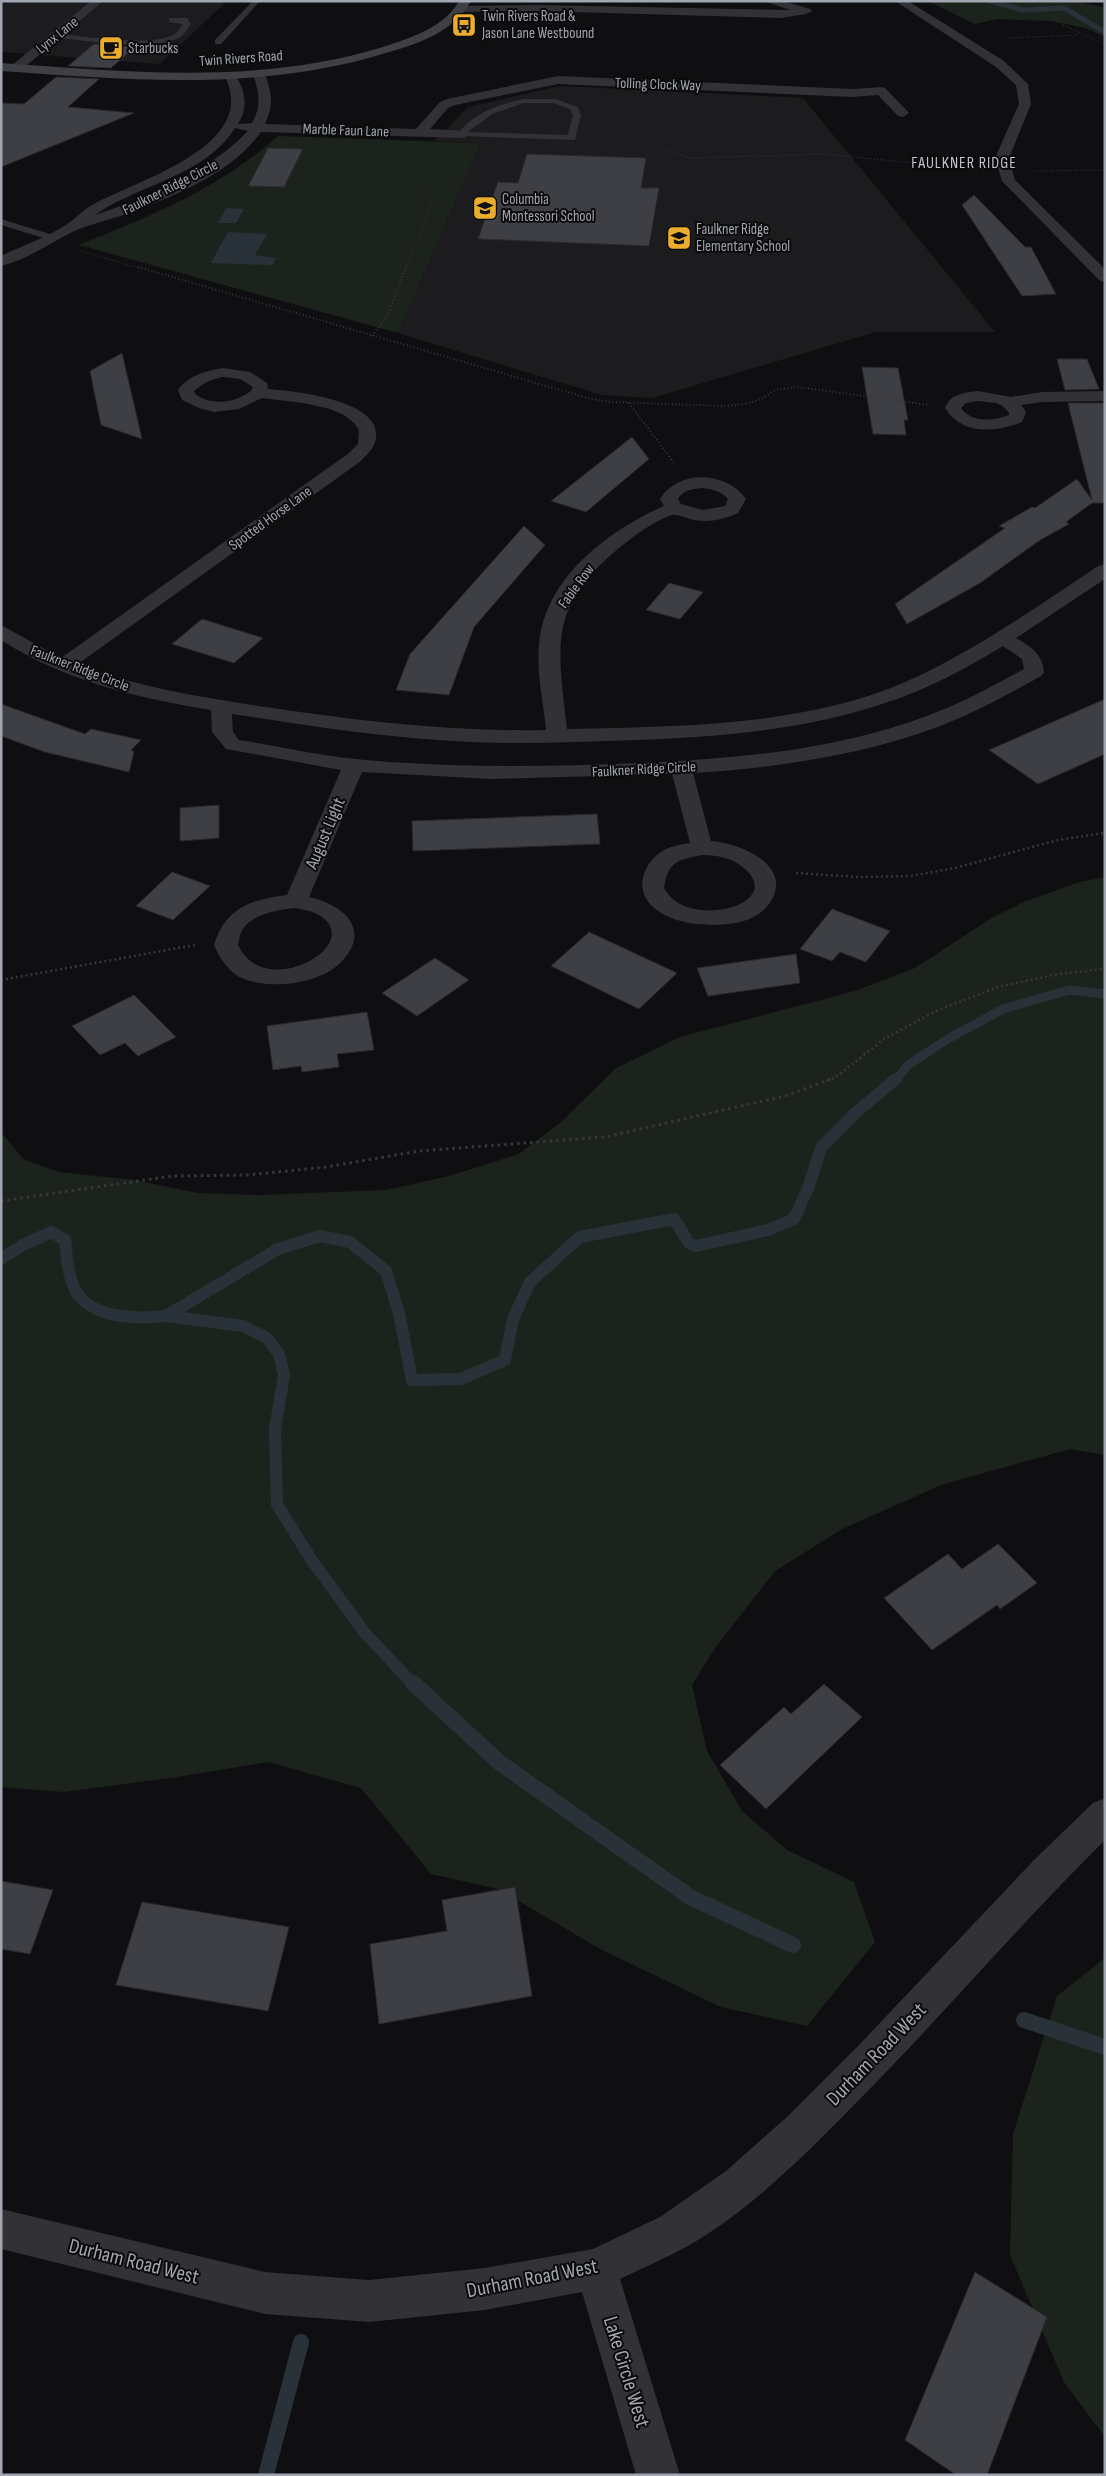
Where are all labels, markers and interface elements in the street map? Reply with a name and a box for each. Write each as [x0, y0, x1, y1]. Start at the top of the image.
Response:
place label: Twin Rivers Road & Jason Lane Westbound [481, 7, 594, 43]
bus stop icon: Twin Rivers Road & Jason Lane Westbound [451, 12, 477, 38]
street label: Lynx Lane [32, 13, 82, 58]
cafe icon: Starbucks [98, 35, 124, 61]
place label: Starbucks [128, 39, 178, 58]
street label: Twin Rivers Road [199, 46, 283, 71]
street label: Tolling Clock Way [615, 74, 702, 96]
street label: Marble Faun Lane [302, 119, 390, 142]
district label: FAULKNER RIDGE [911, 154, 1017, 173]
street label: Faulkner Ridge Circle [119, 155, 221, 220]
place label: Columbia Montessori School [502, 190, 595, 226]
school or university icon: Columbia Montessori School [472, 195, 498, 221]
place label: Faulkner Ridge Elementary School [696, 220, 790, 256]
school or university icon: Faulkner Ridge Elementary School [666, 225, 692, 251]
street label: Spotted Horse Lane [225, 482, 316, 555]
street label: Fable Row [554, 560, 599, 612]
street label: Faulkner Ridge Circle [28, 641, 132, 696]
street label: Faulkner Ridge Circle [591, 757, 697, 782]
street label: August Light [301, 794, 350, 873]
street label: Durham Road West [821, 1998, 932, 2111]
street label: Durham Road West [66, 2233, 201, 2290]
street label: Durham Road West [464, 2254, 600, 2303]
street label: Lake Circle West [598, 2314, 655, 2431]

